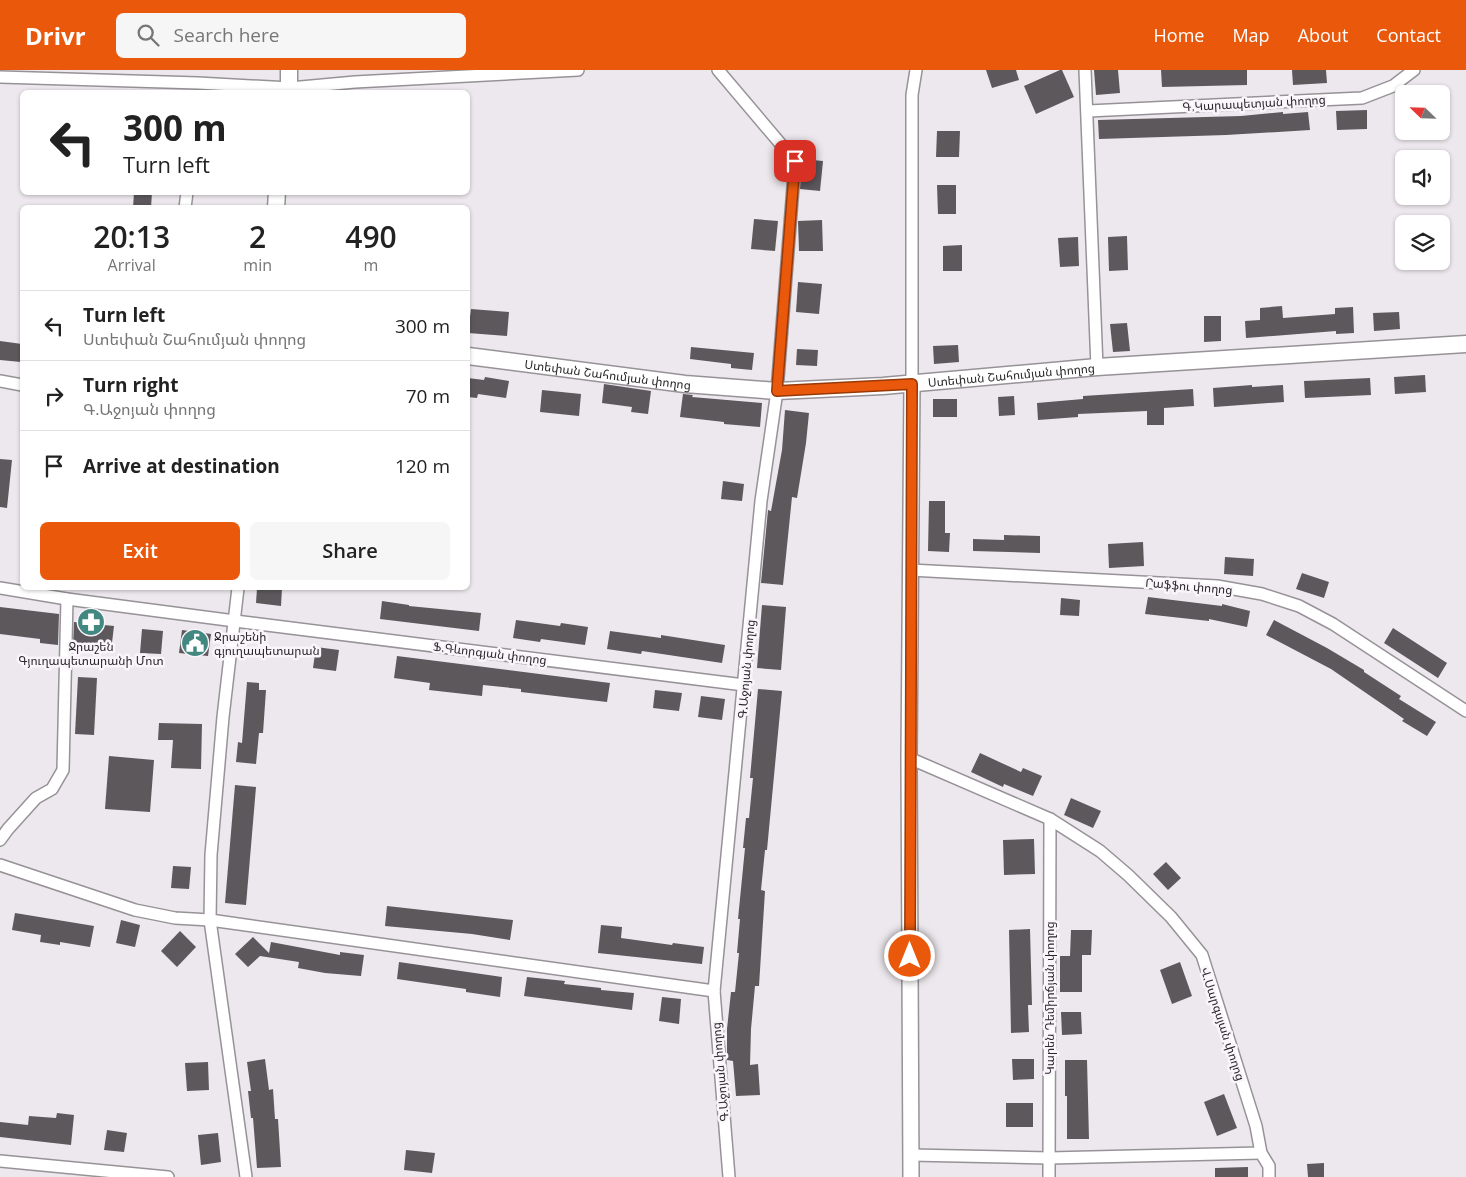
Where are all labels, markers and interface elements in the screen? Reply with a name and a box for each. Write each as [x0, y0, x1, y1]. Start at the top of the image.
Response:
search box [116, 13, 466, 58]
text: Drivr [25, 19, 86, 52]
icon: search [134, 21, 162, 49]
text: Search here [174, 22, 279, 48]
text: Home [1154, 23, 1204, 47]
text: Map [1232, 23, 1270, 47]
text: About [1298, 23, 1348, 47]
text: Contact [1376, 23, 1441, 47]
north arrow [1395, 85, 1450, 140]
map controls [1395, 85, 1450, 270]
street label: Գ.Կարապետյան փողոց [1182, 91, 1326, 115]
text: 300 m [123, 104, 227, 151]
icon: left [40, 110, 105, 175]
pin [774, 140, 816, 182]
icon: arrive [781, 147, 809, 175]
text: Turn left [123, 149, 210, 179]
button: sound [1395, 150, 1450, 205]
button: layers [1395, 215, 1450, 270]
text: 20:13 [93, 216, 170, 257]
text: 2 [249, 216, 266, 257]
text: 490 [345, 216, 397, 257]
text: Arrival [108, 254, 156, 276]
text: min [243, 254, 272, 276]
text: m [364, 254, 378, 276]
text: Turn left [83, 302, 165, 328]
icon: left [40, 312, 68, 340]
text: 300 m [395, 313, 450, 339]
text: Ստեփան Շահումյան փողոց [83, 328, 306, 350]
street label: Ստեփան Շահումյան փողոց [524, 355, 692, 393]
street label: Ստեփան Շահումյան փողոց [927, 359, 1096, 390]
text: Turn right [83, 372, 178, 398]
icon: right [40, 382, 68, 410]
text: 70 m [406, 383, 450, 409]
text: Գ.Աջոյան փողոց [83, 398, 216, 420]
icon: arrive [40, 452, 68, 480]
text: Arrive at destination [83, 453, 280, 479]
text: 120 m [395, 453, 450, 479]
button: Exit [40, 522, 240, 580]
button: Share [250, 522, 450, 580]
street label: Րաֆֆու փողոց [1145, 574, 1233, 598]
pharmacy icon: Ջրաշեն Գյուղապետարանի Մոտ [76, 607, 106, 637]
street label: Գ.Աջոյան փողոց [733, 619, 759, 719]
public building icon: Ջրաշենի գյուղապետարան [180, 628, 210, 658]
place label: Ջրաշենի գյուղապետարան [214, 628, 320, 659]
place label: Ջրաշեն Գյուղապետարանի Մոտ [18, 638, 164, 669]
street label: Ֆ.Գևորգյան փողոց [432, 638, 548, 668]
street label: Կարեն Դեմիրճյան փողոց [1041, 921, 1058, 1075]
position arrow [883, 929, 935, 981]
street label: Վ.Սարգսյան փողոց [1197, 965, 1249, 1083]
street label: Գ.Աջոյան փողոց [707, 1022, 733, 1122]

